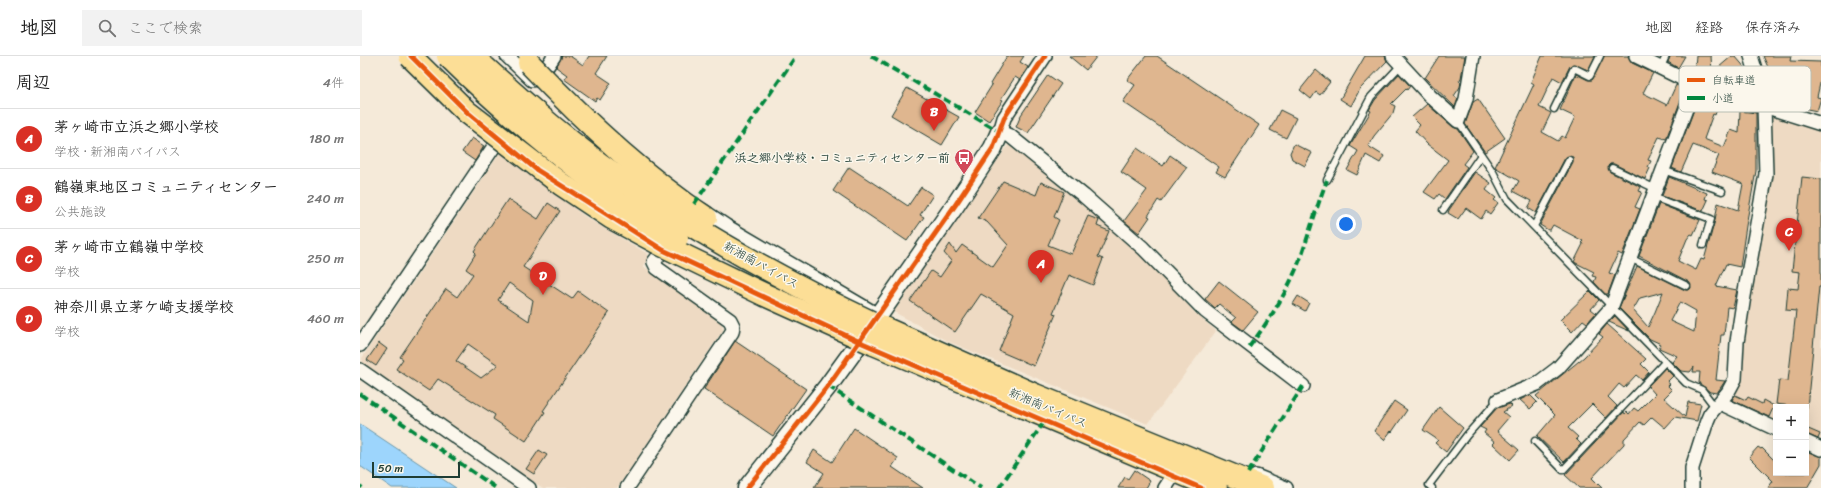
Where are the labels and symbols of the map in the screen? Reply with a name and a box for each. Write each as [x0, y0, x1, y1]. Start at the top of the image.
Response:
legend [1679, 66, 1811, 112]
text: 自転車道 [1712, 71, 1756, 90]
text: 小道 [1712, 89, 1734, 108]
pin: B [921, 98, 947, 131]
place label: 浜之郷小学校・コミュニティセンター前 [735, 147, 950, 169]
bus stop icon: 浜之郷小学校・コミュニティセンター前 [953, 147, 975, 175]
your location [1336, 214, 1356, 234]
pin: C [1776, 218, 1802, 251]
street label: 新湘南バイパス [719, 235, 803, 295]
pin: A [1028, 250, 1054, 283]
pin: D [530, 262, 556, 295]
street label: 新湘南バイパス [1005, 382, 1091, 434]
scale bar [372, 460, 460, 479]

